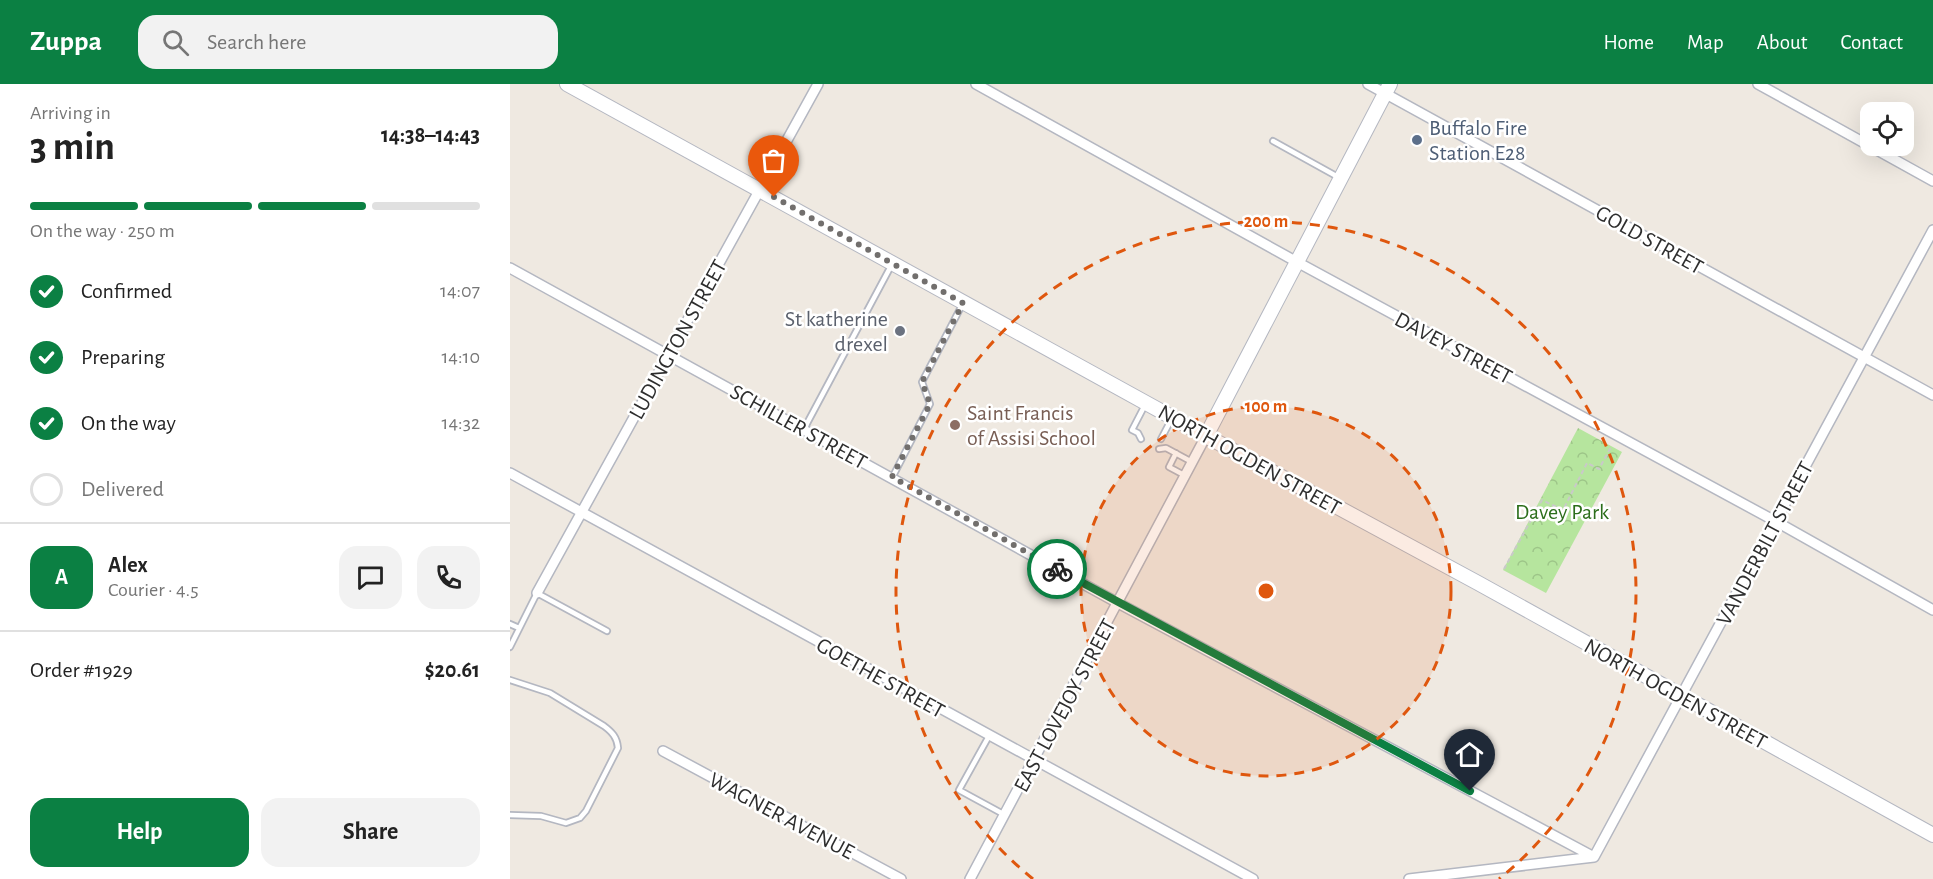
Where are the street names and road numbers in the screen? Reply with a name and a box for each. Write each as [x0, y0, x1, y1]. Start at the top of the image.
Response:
street label: GOLD STREET [1592, 201, 1707, 278]
street label: LUDINGTON STREET [625, 256, 731, 423]
street label: DAVEY STREET [1391, 308, 1516, 388]
street label: SCHILLER STREET [726, 380, 871, 474]
street label: NORTH OGDEN STREET [1154, 401, 1345, 519]
street label: VANDERBILT STREET [1712, 458, 1817, 629]
street label: EAST LOVEJOY STREET [1010, 615, 1120, 796]
street label: GOETHE STREET [813, 634, 949, 722]
street label: NORTH OGDEN STREET [1580, 635, 1771, 753]
street label: WAGNER AVENUE [705, 768, 858, 864]

